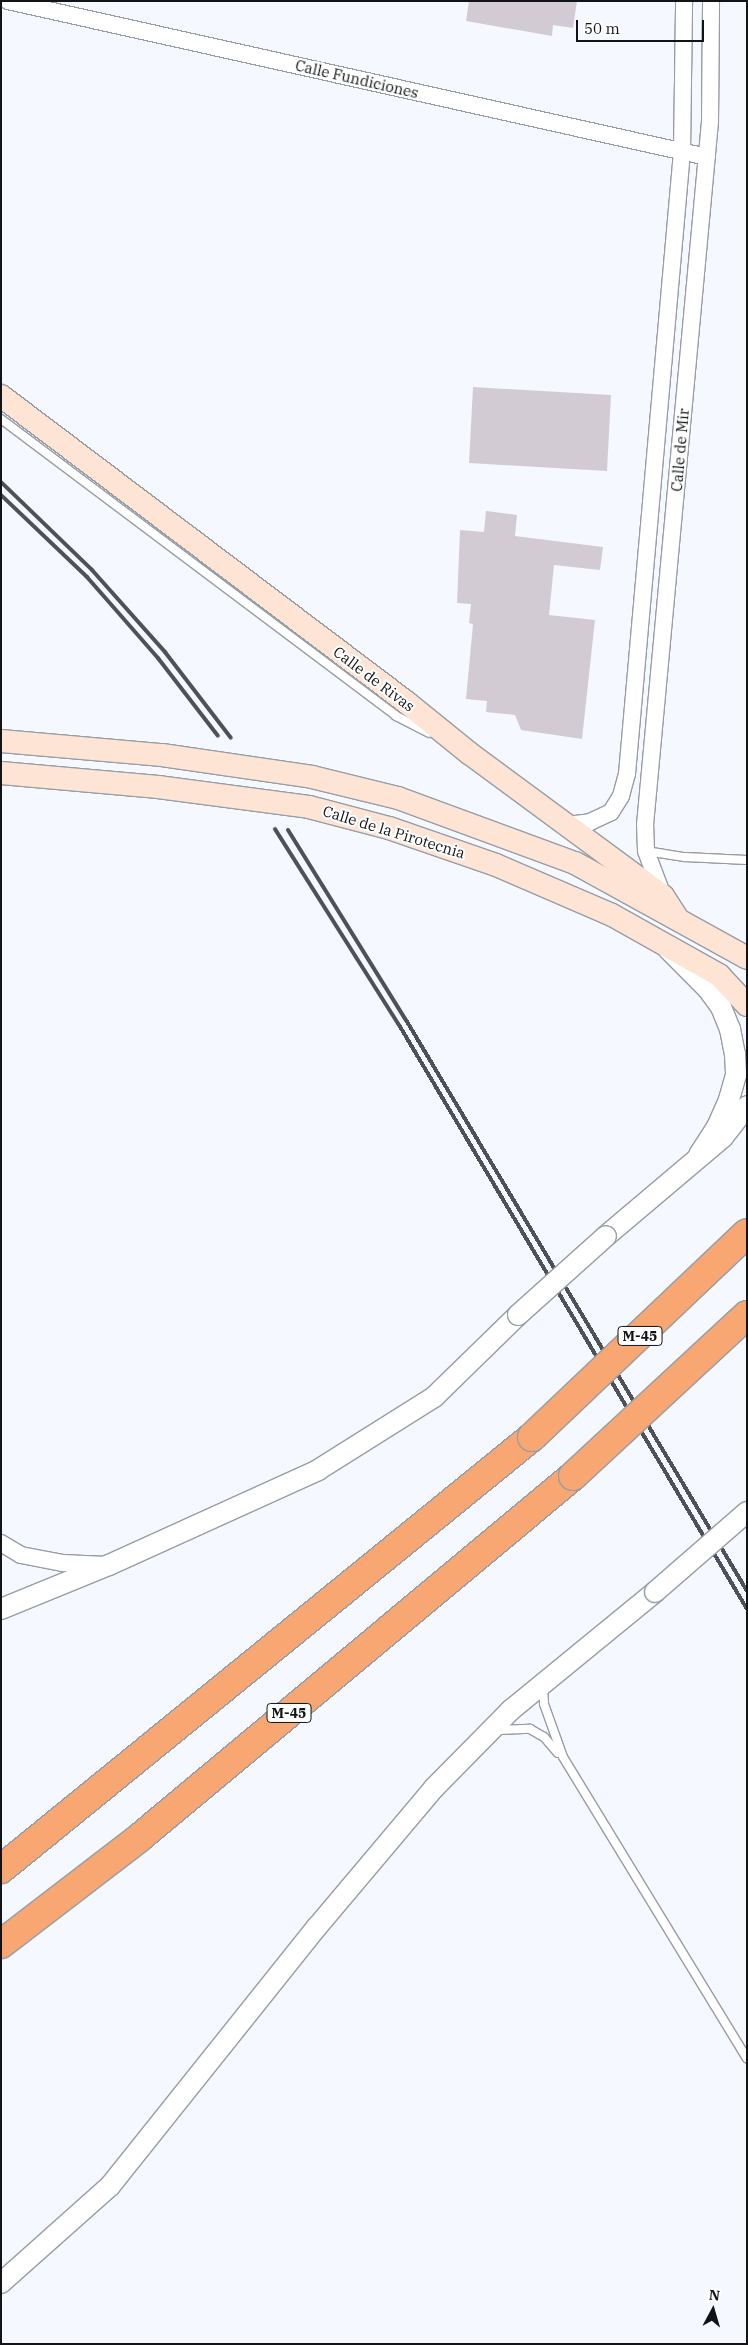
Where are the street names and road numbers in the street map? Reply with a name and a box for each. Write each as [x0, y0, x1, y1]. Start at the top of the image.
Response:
street label: Calle Fundiciones [294, 56, 420, 102]
street label: Calle de Mir [667, 408, 693, 492]
street label: Calle de Rivas [330, 643, 418, 715]
street label: Calle de la Pirotecnia [321, 802, 467, 862]
road number: M-45 [618, 1324, 662, 1348]
road number: M-45 [266, 1702, 312, 1725]

